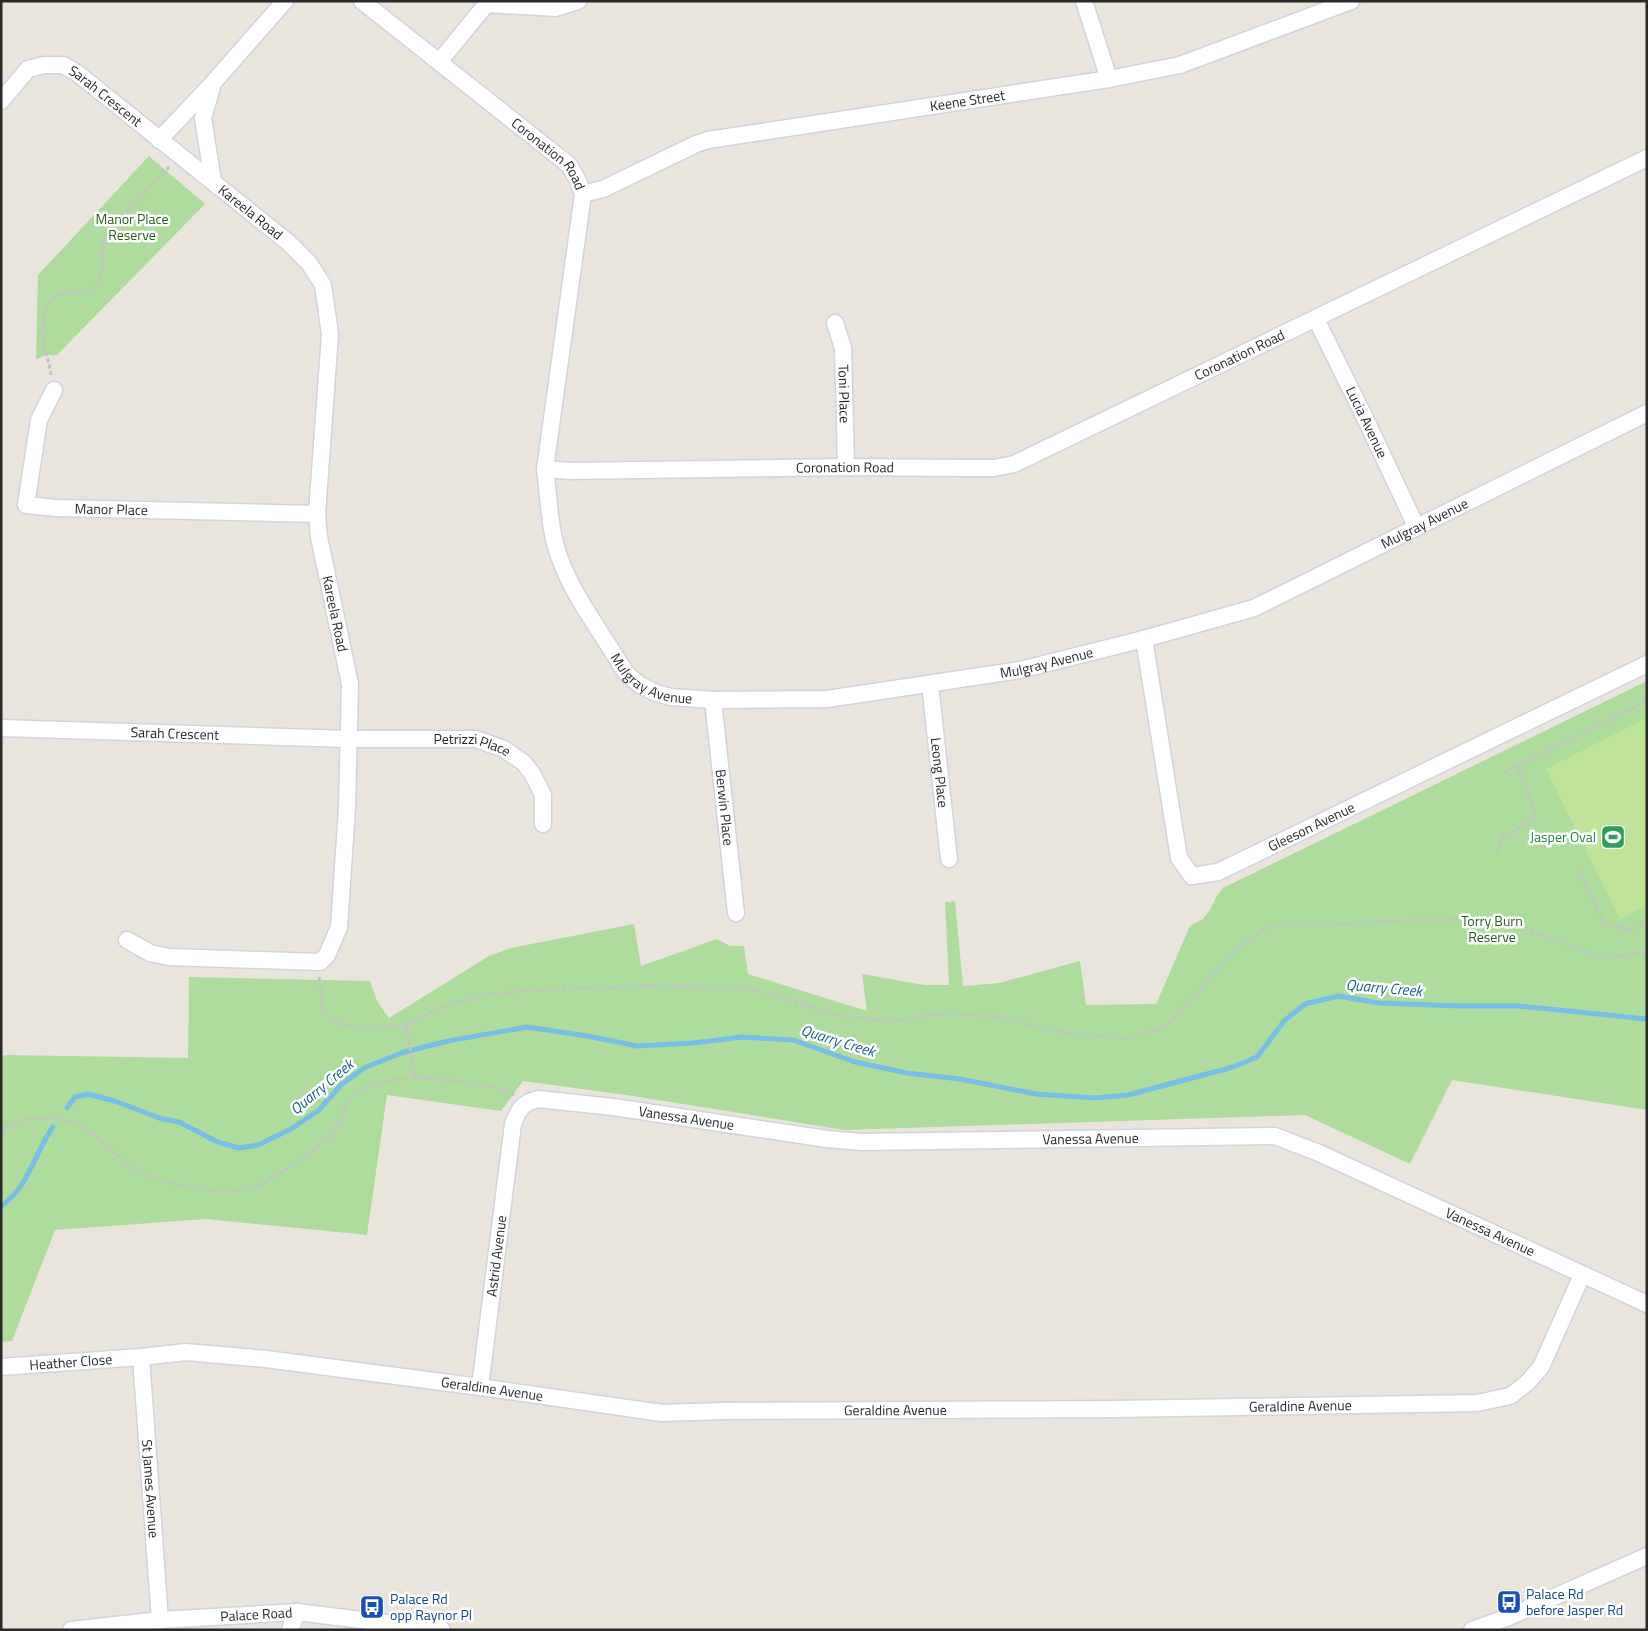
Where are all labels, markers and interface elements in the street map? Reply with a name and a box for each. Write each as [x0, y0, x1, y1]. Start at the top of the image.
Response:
street label: Sarah Crescent [65, 60, 147, 131]
street label: Keene Street [928, 84, 1006, 116]
street label: Coronation Road [507, 112, 591, 193]
street label: Kareela Road [214, 179, 288, 244]
park label: Manor Place Reserve [95, 208, 169, 245]
street label: Coronation Road [1191, 324, 1288, 385]
street label: Toni Place [833, 364, 856, 423]
street label: Lucia Avenue [1341, 383, 1393, 461]
street label: Coronation Road [796, 456, 894, 478]
street label: Mulgray Avenue [1377, 492, 1472, 553]
street label: Manor Place [74, 497, 148, 520]
street label: Kareela Road [317, 573, 354, 654]
street label: Mulgray Avenue [998, 641, 1095, 683]
street label: Mulgray Avenue [606, 649, 693, 708]
street label: Sarah Crescent [130, 721, 220, 745]
street label: Petrizzi Place [433, 728, 516, 761]
street label: Leong Place [926, 736, 954, 809]
street label: Berwin Place [711, 768, 740, 847]
street label: Gleeson Avenue [1264, 796, 1358, 856]
sports icon: Jasper Oval [1600, 824, 1626, 850]
place label: Jasper Oval [1530, 826, 1596, 847]
park label: Torry Burn Reserve [1461, 910, 1523, 947]
water label: Quarry Creek [1345, 973, 1426, 1002]
water label: Quarry Creek [798, 1018, 880, 1063]
water label: Quarry Creek [285, 1052, 360, 1120]
street label: Vanessa Avenue [637, 1100, 736, 1135]
street label: Vanessa Avenue [1042, 1127, 1139, 1149]
street label: Vanessa Avenue [1442, 1202, 1539, 1261]
street label: Astrid Avenue [480, 1214, 511, 1298]
street label: Heather Close [29, 1348, 113, 1375]
street label: Geraldine Avenue [440, 1371, 545, 1406]
street label: Geraldine Avenue [1249, 1394, 1352, 1417]
street label: Geraldine Avenue [844, 1399, 947, 1420]
street label: St James Avenue [137, 1439, 165, 1539]
place label: Palace Rd before Jasper Rd [1526, 1583, 1623, 1620]
place label: Palace Rd opp Raynor Pl [390, 1588, 472, 1625]
bus stop icon: Palace Rd before Jasper Rd [1496, 1589, 1522, 1615]
bus stop icon: Palace Rd opp Raynor Pl [359, 1594, 385, 1620]
street label: Palace Road [220, 1601, 293, 1626]

